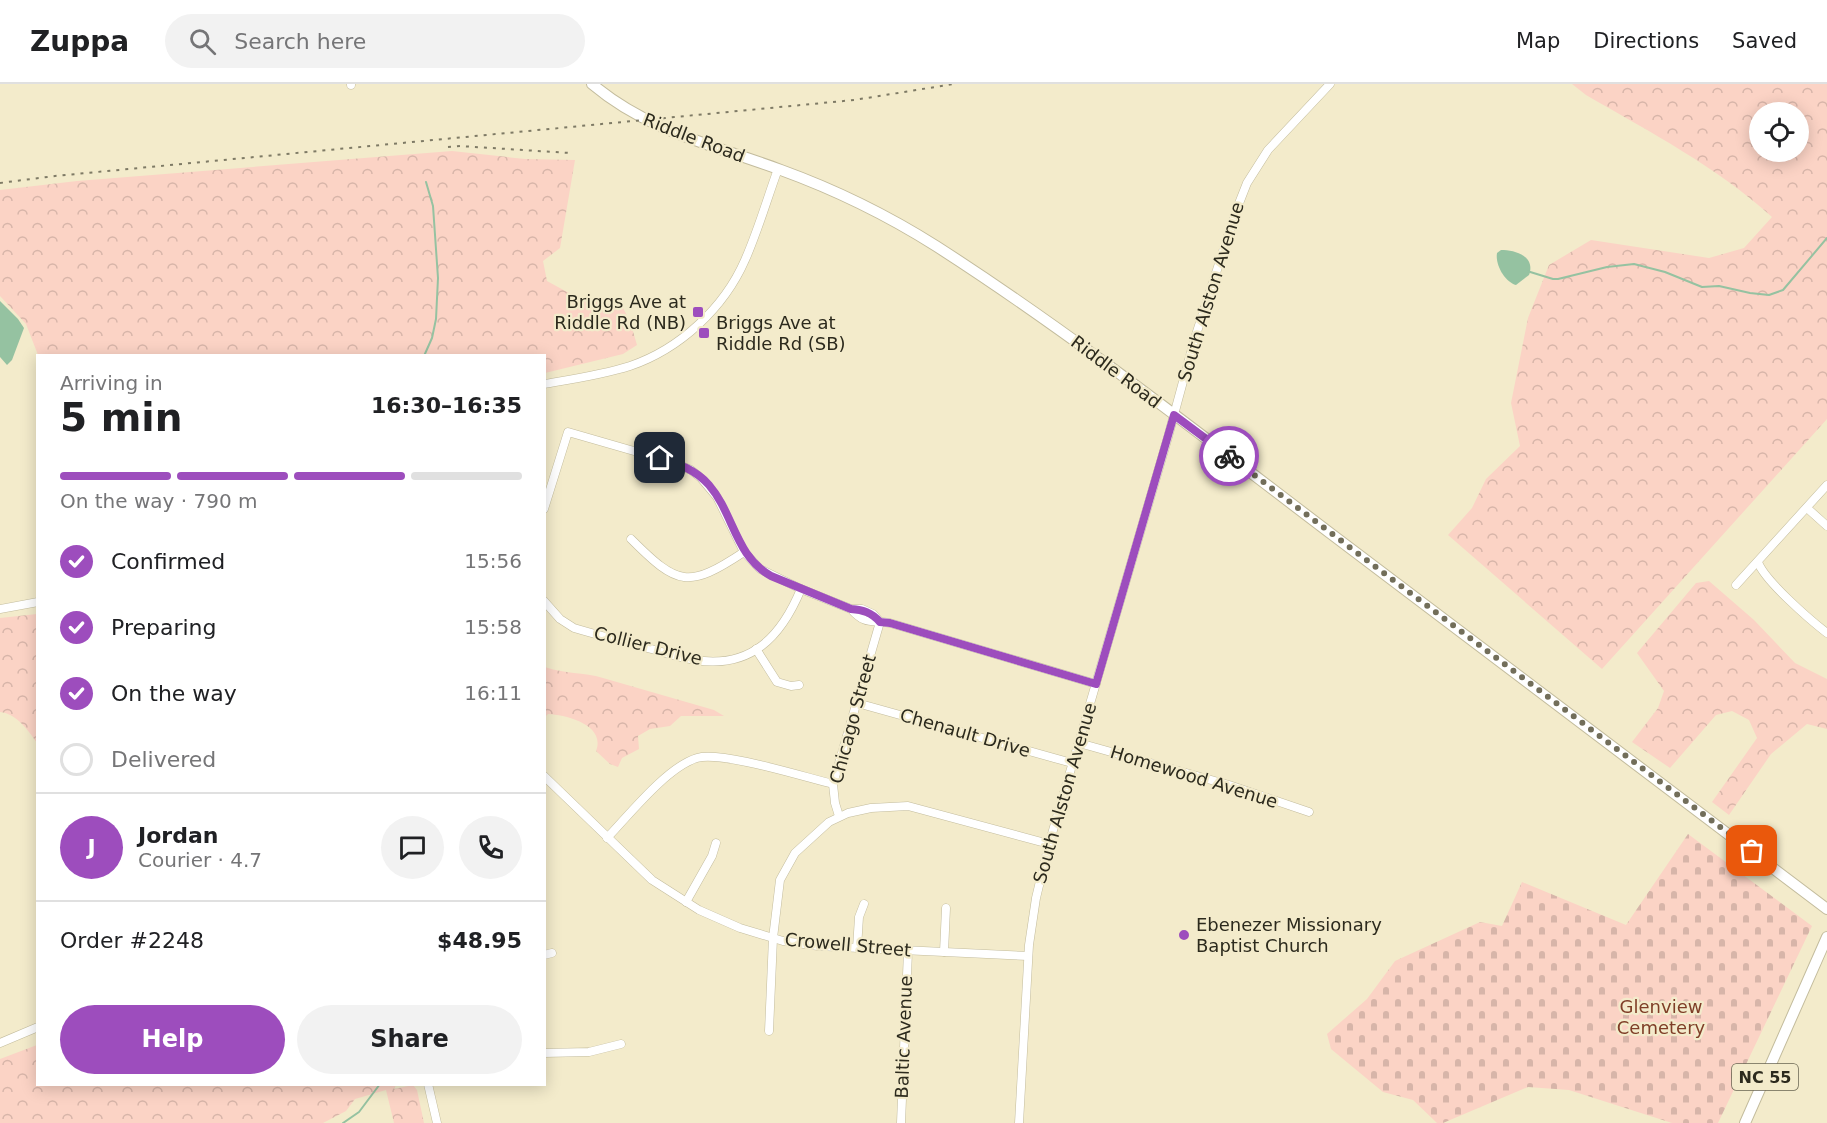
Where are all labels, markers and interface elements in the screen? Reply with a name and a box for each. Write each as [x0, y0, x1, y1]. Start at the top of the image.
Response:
search box [165, 14, 585, 68]
text: Zuppa [30, 25, 129, 58]
icon: search [186, 25, 219, 58]
text: Search here [234, 29, 366, 54]
text: Map [1516, 29, 1560, 53]
text: Directions [1593, 29, 1699, 53]
text: Saved [1732, 29, 1797, 53]
map controls [1749, 102, 1809, 162]
button: locate [1749, 102, 1809, 162]
street label: Riddle Road [640, 108, 748, 167]
street label: South Alston Avenue [1173, 199, 1248, 384]
place label: Briggs Ave at Riddle Rd (NB) [554, 291, 686, 333]
marker: Briggs Ave at Riddle Rd (NB) [691, 305, 705, 319]
place label: Briggs Ave at Riddle Rd (SB) [716, 312, 846, 354]
marker: Briggs Ave at Riddle Rd (SB) [697, 326, 711, 340]
street label: Riddle Road [1067, 331, 1165, 412]
text: Arriving in [60, 371, 163, 395]
text: 16:30–16:35 [371, 393, 522, 418]
text: 5 min [60, 395, 182, 440]
courier [1199, 426, 1259, 486]
pin [634, 432, 685, 483]
icon: bike [1213, 440, 1246, 473]
icon: home [643, 441, 676, 474]
text: On the way · 790 m [60, 489, 258, 513]
icon: check [60, 545, 93, 578]
text: Confirmed [111, 549, 225, 574]
text: 15:56 [464, 549, 522, 573]
icon: check [60, 611, 93, 644]
text: Preparing [111, 615, 217, 640]
text: 15:58 [464, 615, 522, 639]
street label: Collier Drive [592, 622, 704, 669]
street label: Chicago Street [825, 652, 880, 786]
icon: check [60, 677, 93, 710]
text: On the way [111, 681, 237, 706]
text: 16:11 [464, 681, 522, 705]
street label: South Alston Avenue [1029, 700, 1100, 886]
street label: Chenault Drive [898, 704, 1033, 761]
street label: Homewood Avenue [1108, 741, 1280, 812]
text: Delivered [111, 747, 216, 772]
button: chat [381, 816, 444, 879]
button: phone [459, 816, 522, 879]
text: Jordan [138, 823, 218, 848]
pin [1726, 825, 1777, 876]
icon: bag [1735, 834, 1768, 867]
text: J [87, 835, 96, 860]
text: Courier · 4.7 [138, 848, 262, 872]
place label: Ebenezer Missionary Baptist Church [1196, 914, 1382, 956]
text: Order #2248 [60, 928, 204, 953]
text: $48.95 [437, 928, 522, 953]
marker: Ebenezer Missionary Baptist Church [1177, 928, 1191, 942]
street label: Crowell Street [784, 929, 912, 960]
street label: Baltic Avenue [891, 975, 916, 1099]
park label: Glenview Cemetery [1617, 996, 1706, 1038]
button: Help [60, 1005, 285, 1074]
button: Share [297, 1005, 522, 1074]
road number: NC 55 [1732, 1064, 1798, 1090]

